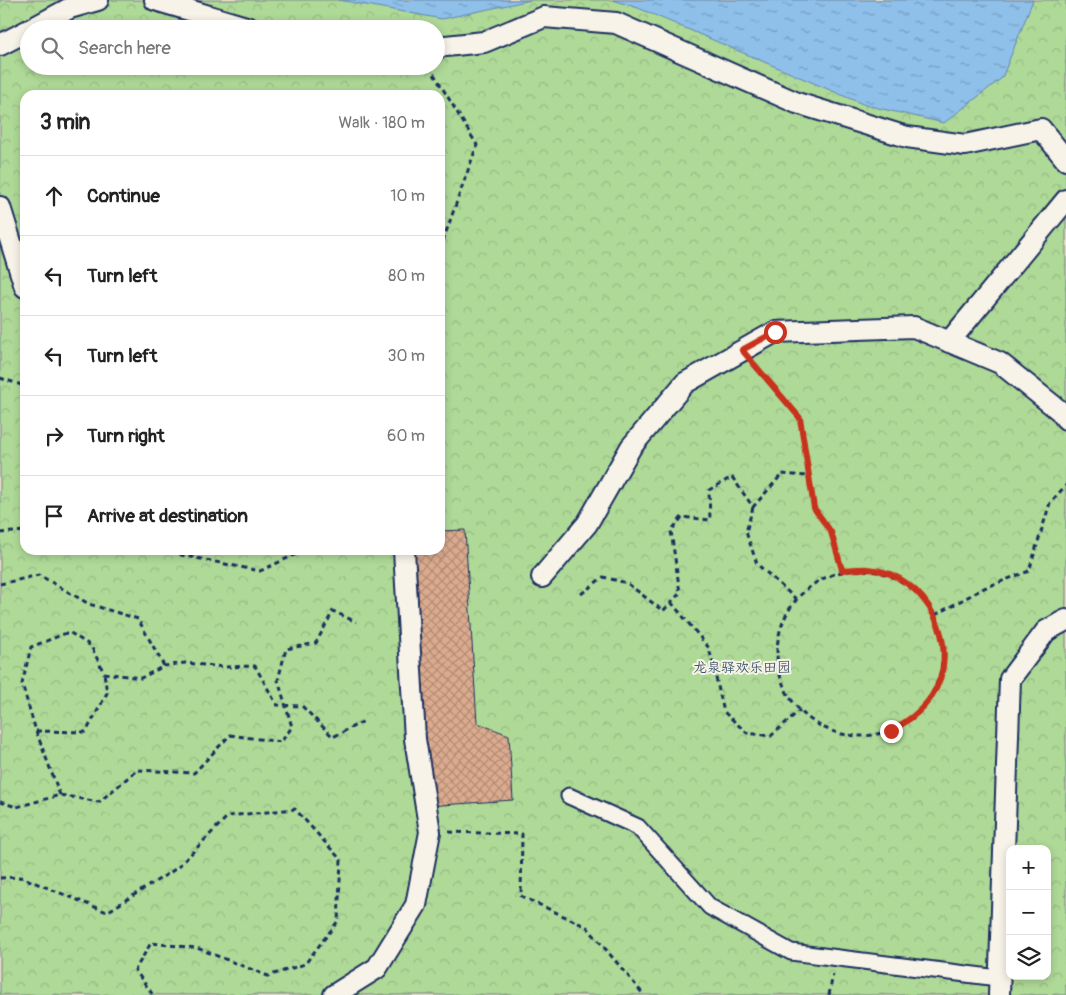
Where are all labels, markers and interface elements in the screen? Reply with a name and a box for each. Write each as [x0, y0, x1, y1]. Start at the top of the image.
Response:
search box [20, 20, 445, 75]
icon: search [38, 34, 66, 62]
text: Search here [78, 36, 171, 60]
text: 3 min [40, 109, 90, 136]
text: Walk · 180 m [338, 113, 425, 133]
icon: ahead [40, 182, 68, 210]
text: Continue [87, 184, 160, 208]
text: 10 m [390, 186, 425, 206]
icon: left [40, 262, 68, 290]
text: Turn left [87, 264, 157, 288]
text: 80 m [388, 266, 425, 286]
route start [764, 321, 787, 344]
icon: left [40, 342, 68, 370]
text: Turn left [87, 344, 157, 368]
text: 30 m [387, 346, 425, 366]
icon: right [40, 422, 68, 450]
text: Turn right [87, 424, 165, 448]
text: 60 m [387, 426, 425, 446]
icon: arrive [40, 502, 68, 530]
text: Arrive at destination [87, 504, 248, 528]
park label: 龙泉驿欢乐田园 [693, 659, 791, 676]
route end [880, 720, 903, 743]
map controls [1006, 845, 1051, 980]
button: + [1006, 845, 1051, 890]
button: − [1006, 890, 1051, 935]
button: layers [1006, 935, 1051, 980]

